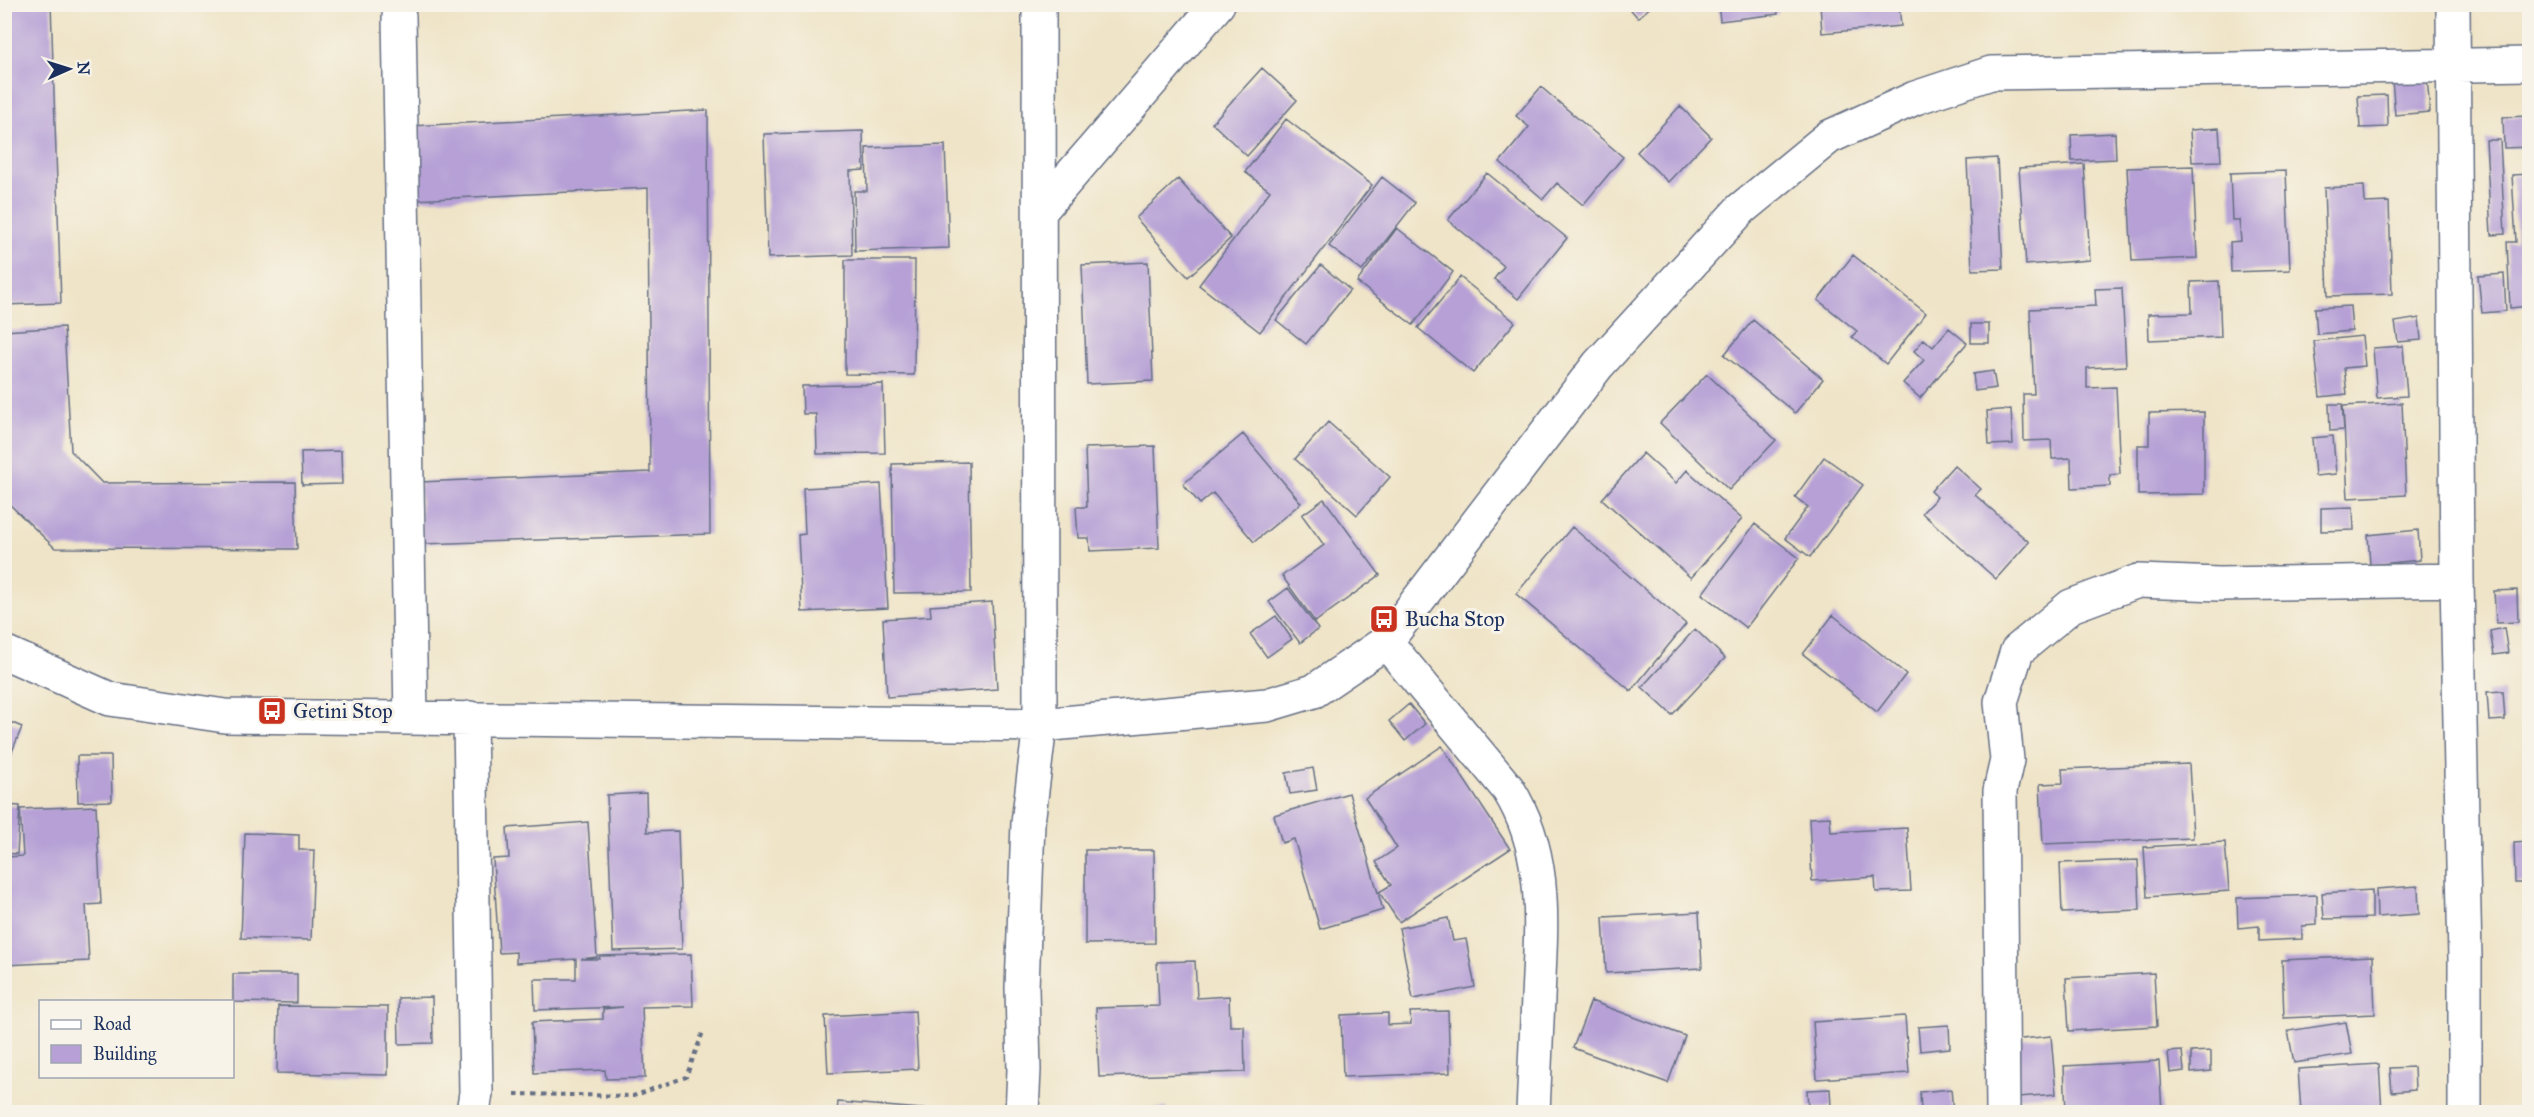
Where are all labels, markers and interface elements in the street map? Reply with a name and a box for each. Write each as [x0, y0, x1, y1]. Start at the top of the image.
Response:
north arrow [39, 39, 99, 99]
text: N [74, 61, 93, 76]
bus stop icon: Bucha Stop [1368, 603, 1400, 635]
place label: Bucha Stop [1405, 606, 1505, 632]
bus stop icon: Getini Stop [256, 695, 288, 727]
place label: Getini Stop [293, 698, 393, 724]
legend [39, 1000, 234, 1078]
text: Road [93, 1013, 131, 1035]
text: Building [93, 1043, 157, 1066]

